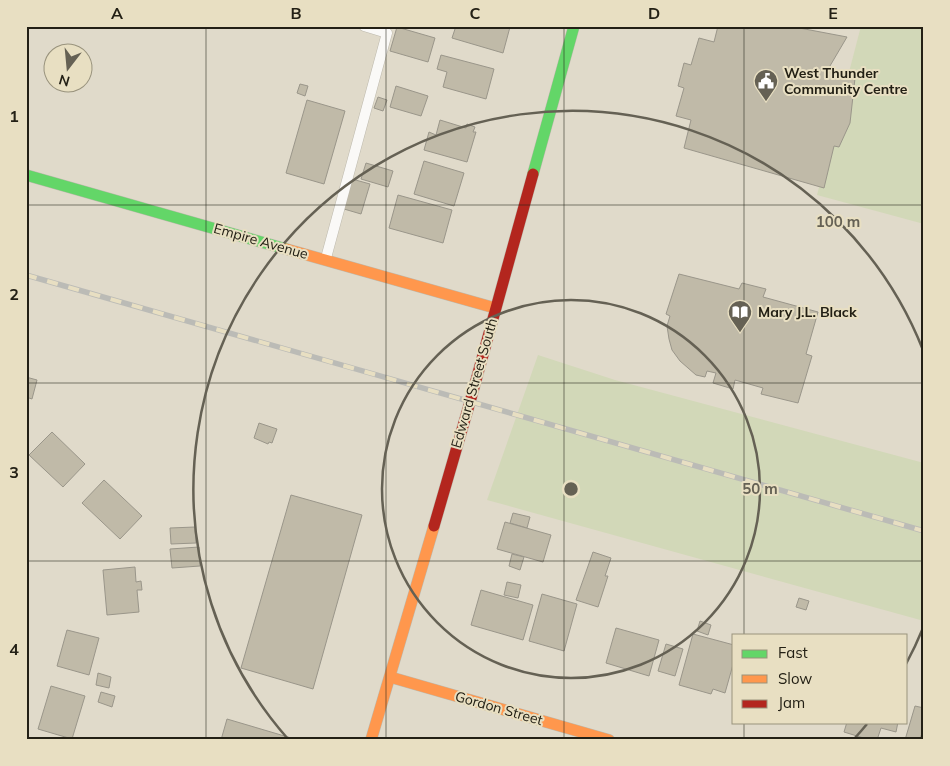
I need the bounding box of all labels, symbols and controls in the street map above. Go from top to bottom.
text: A [111,3,123,23]
text: B [290,3,302,23]
text: C [470,3,481,23]
text: D [648,3,660,23]
text: E [828,3,838,23]
north arrow [42,42,92,92]
place label: West Thunder Community Centre [784,64,908,98]
public building icon: West Thunder Community Centre [753,68,779,102]
text: N [57,70,72,91]
text: 1 [9,106,19,126]
text: 100 m [816,212,860,231]
street label: Empire Avenue [212,219,310,263]
text: 2 [9,284,19,304]
library icon: Mary J.L. Black [727,299,753,333]
place label: Mary J.L. Black [758,303,857,321]
street label: Edward Street South [447,316,501,450]
text: 3 [9,462,19,482]
text: 50 m [742,479,778,498]
centre of rings [562,480,580,498]
legend [732,634,908,724]
text: 4 [9,639,19,659]
text: Fast [778,643,808,662]
text: Slow [778,669,812,688]
street label: Gordon Street [453,687,545,729]
text: Jam [778,693,805,712]

